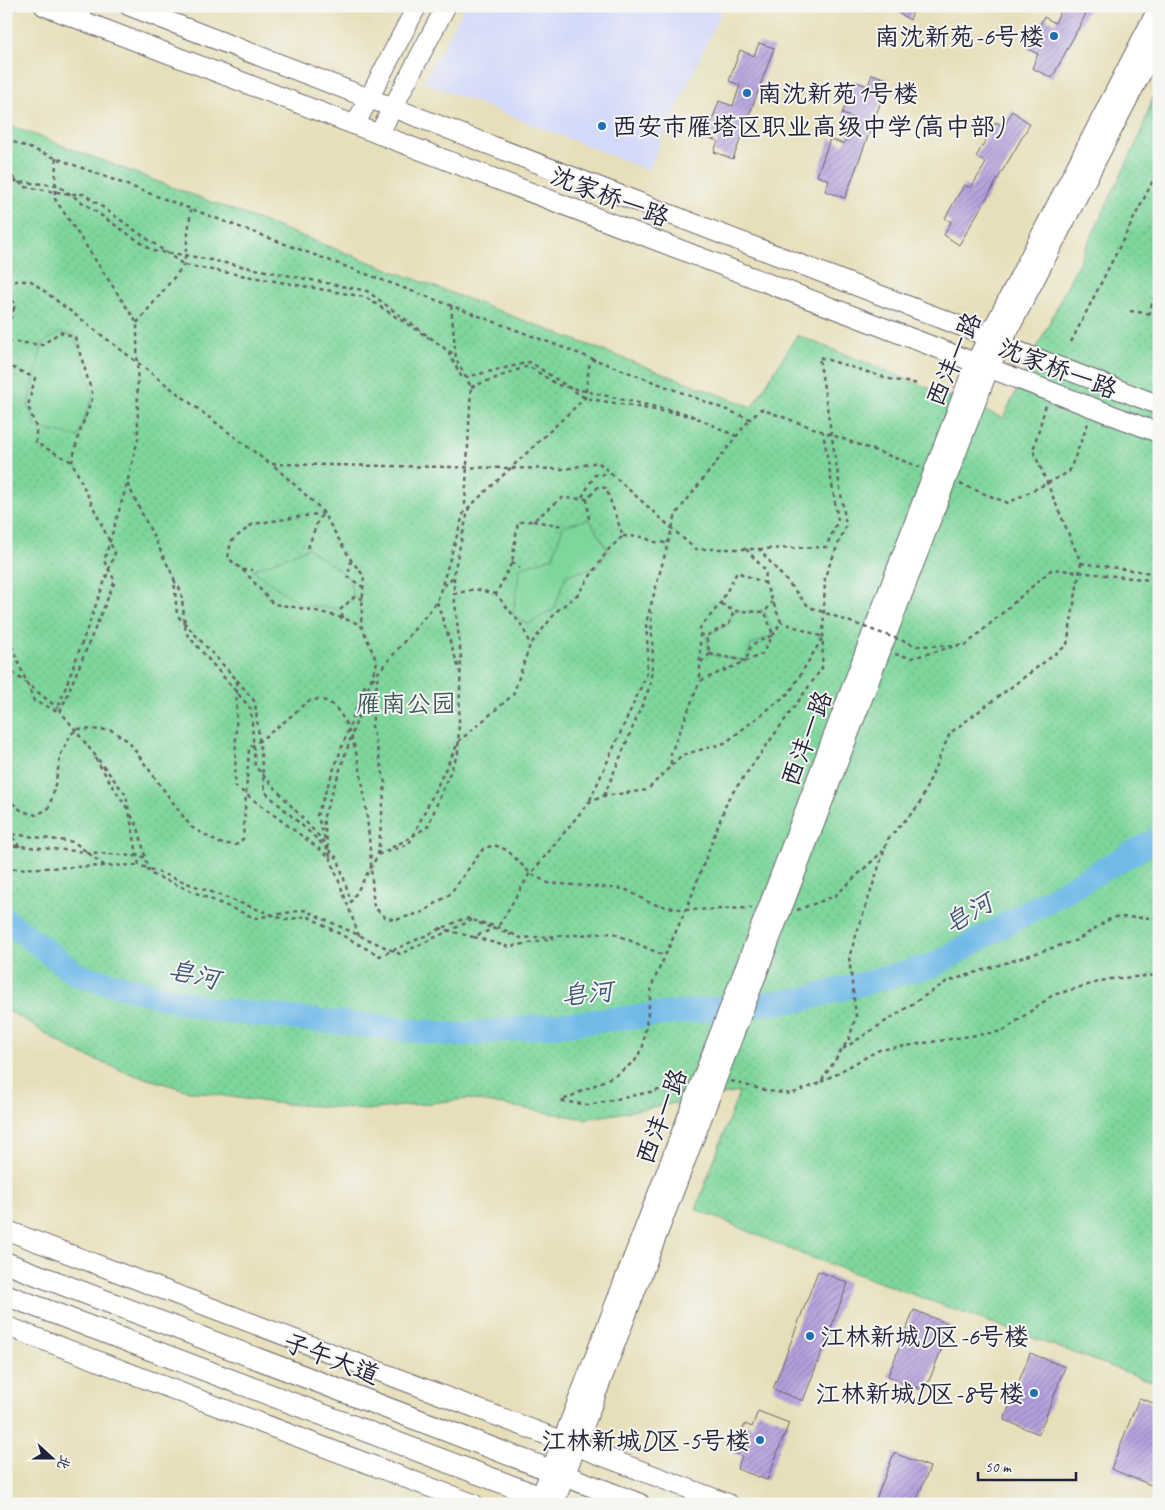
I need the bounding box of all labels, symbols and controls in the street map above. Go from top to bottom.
place label: 南沈新苑-6号楼 [875,21,1044,53]
marker: 南沈新苑-6号楼 [1048,30,1060,42]
place label: 南沈新苑1号楼 [757,78,918,110]
marker: 南沈新苑1号楼 [741,87,753,99]
place label: 西安市雁塔区职业高级中学(高中部) [612,111,1005,143]
marker: 西安市雁塔区职业高级中学(高中部) [596,120,608,132]
street label: 沈家桥一路 [546,160,674,234]
street label: 西沣一路 [919,307,989,412]
street label: 沈家桥一路 [994,332,1122,406]
street label: 西沣一路 [774,686,840,791]
park label: 雁南公园 [356,688,456,720]
water label: 皂河 [937,884,1002,941]
water label: 皂河 [165,953,227,997]
water label: 皂河 [559,974,619,1013]
street label: 西沣一路 [629,1064,695,1169]
place label: 江林新城D区-6号楼 [820,1321,1029,1353]
street label: 子午大道 [279,1326,384,1392]
marker: 江林新城D区-6号楼 [804,1330,816,1342]
place label: 江林新城D区-8号楼 [815,1378,1024,1410]
marker: 江林新城D区-8号楼 [1028,1387,1040,1399]
place label: 江林新城D区-5号楼 [541,1425,750,1457]
north arrow [28,1432,78,1482]
marker: 江林新城D区-5号楼 [754,1434,766,1446]
scale bar [978,1450,1075,1482]
text: 北 [53,1453,74,1472]
text: 50 m [985,1458,1012,1477]

